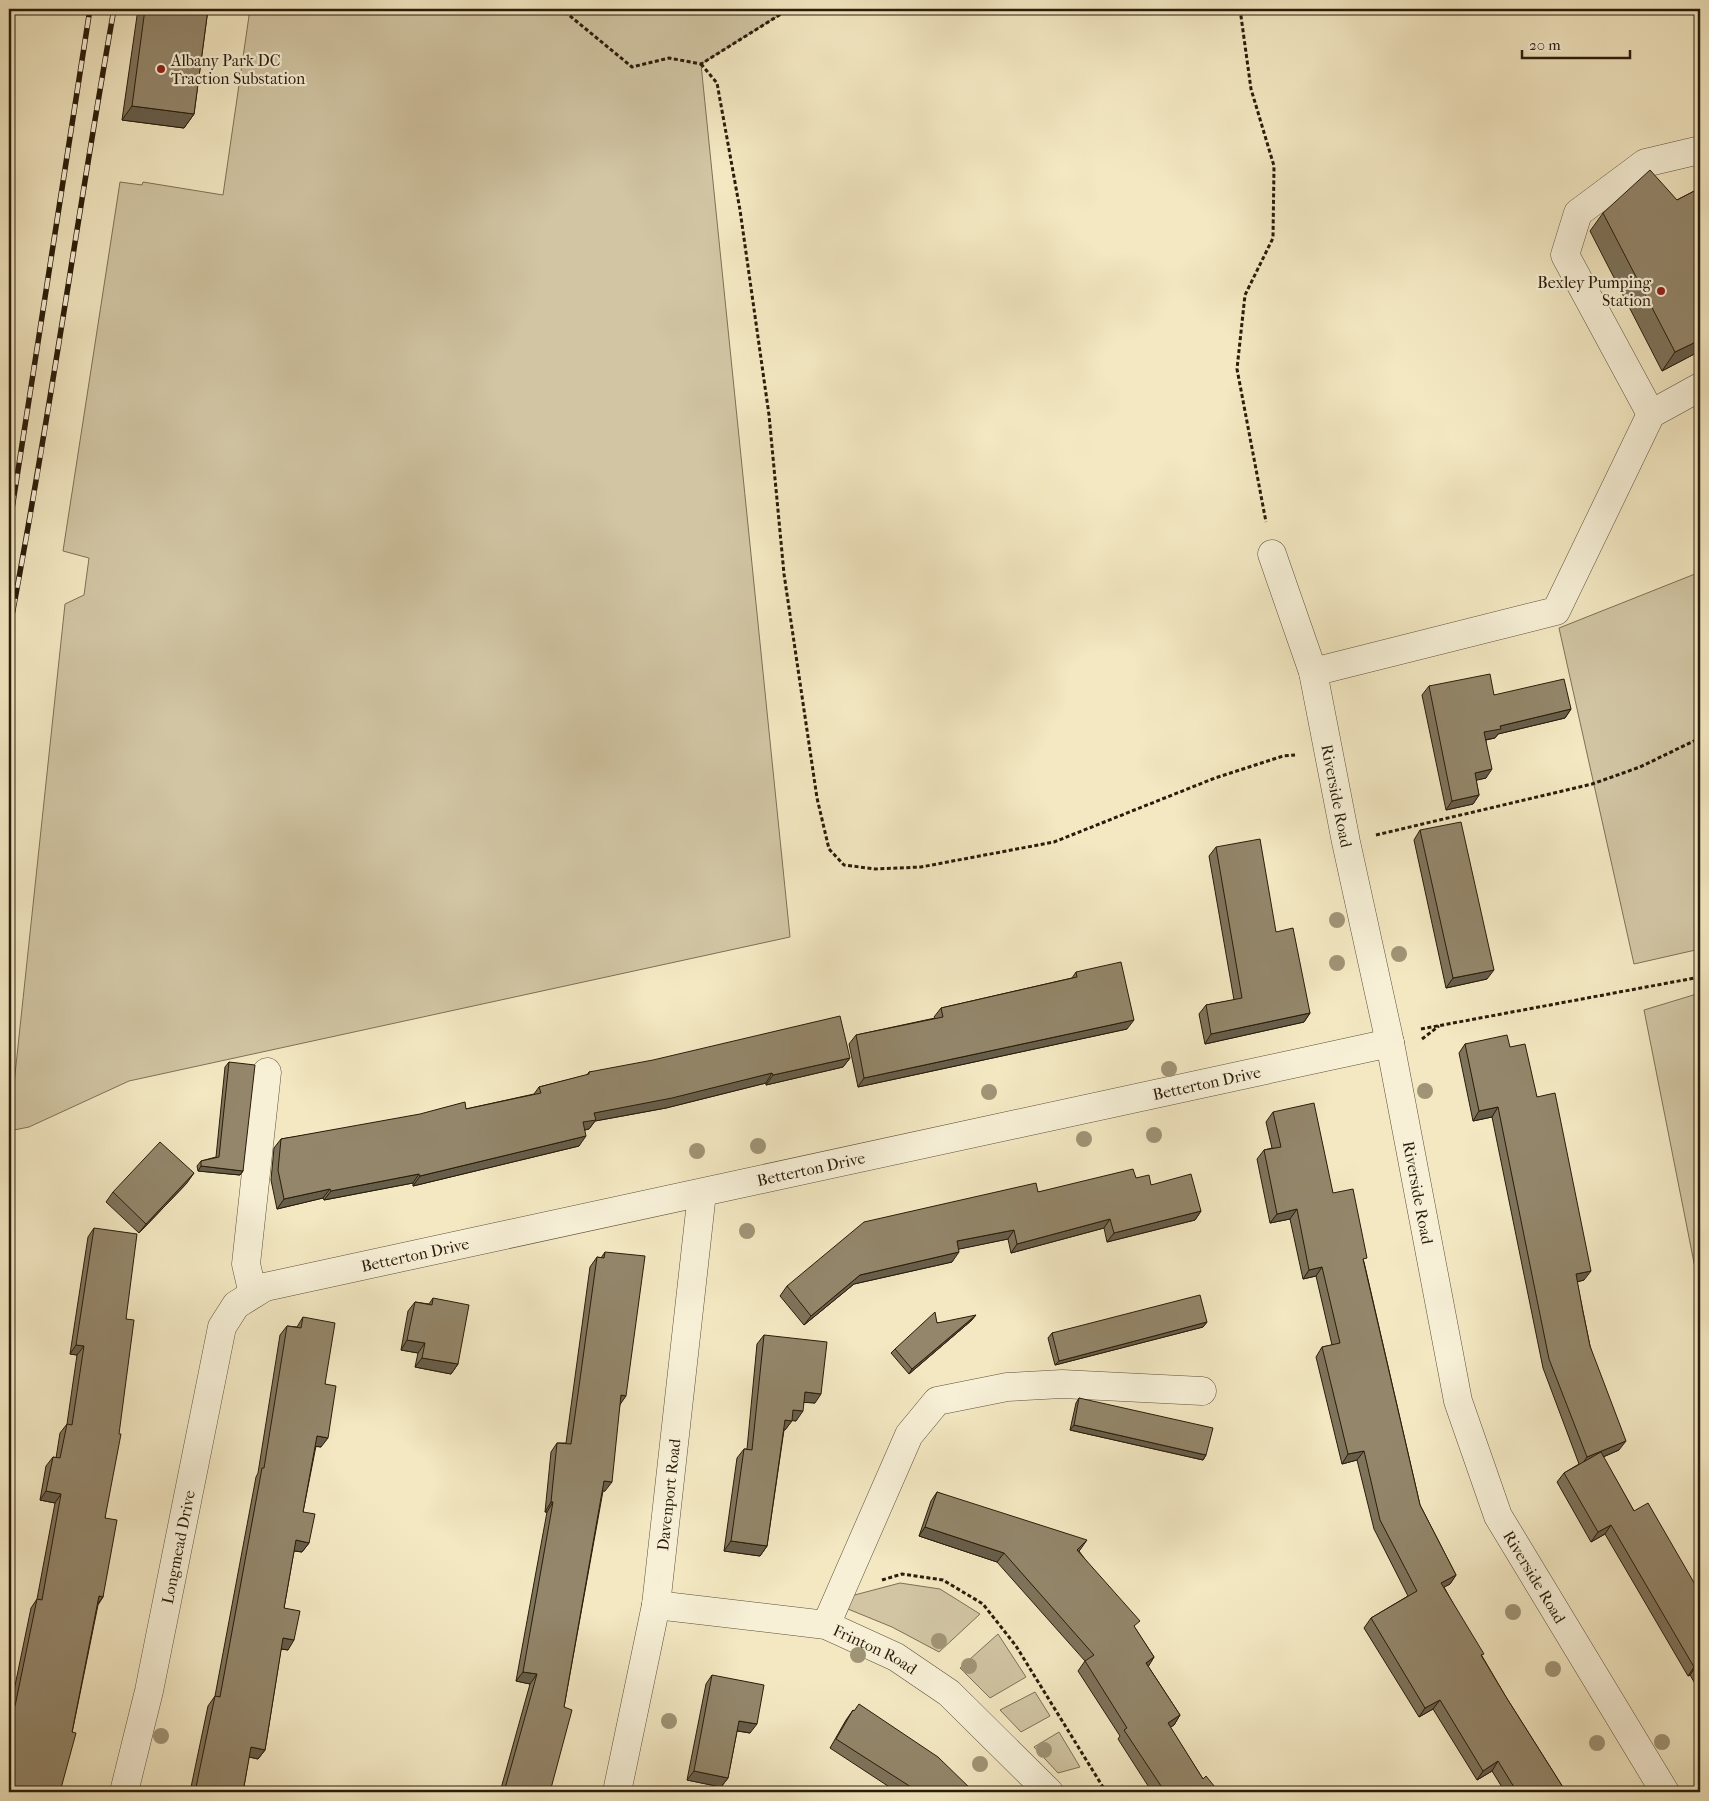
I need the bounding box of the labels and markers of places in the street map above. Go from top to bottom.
place label: Albany Park DC Traction Substation [170,51,306,88]
marker: Albany Park DC Traction Substation [155,63,167,75]
place label: Bexley Pumping Station [1537,273,1652,310]
marker: Bexley Pumping Station [1655,285,1667,297]

